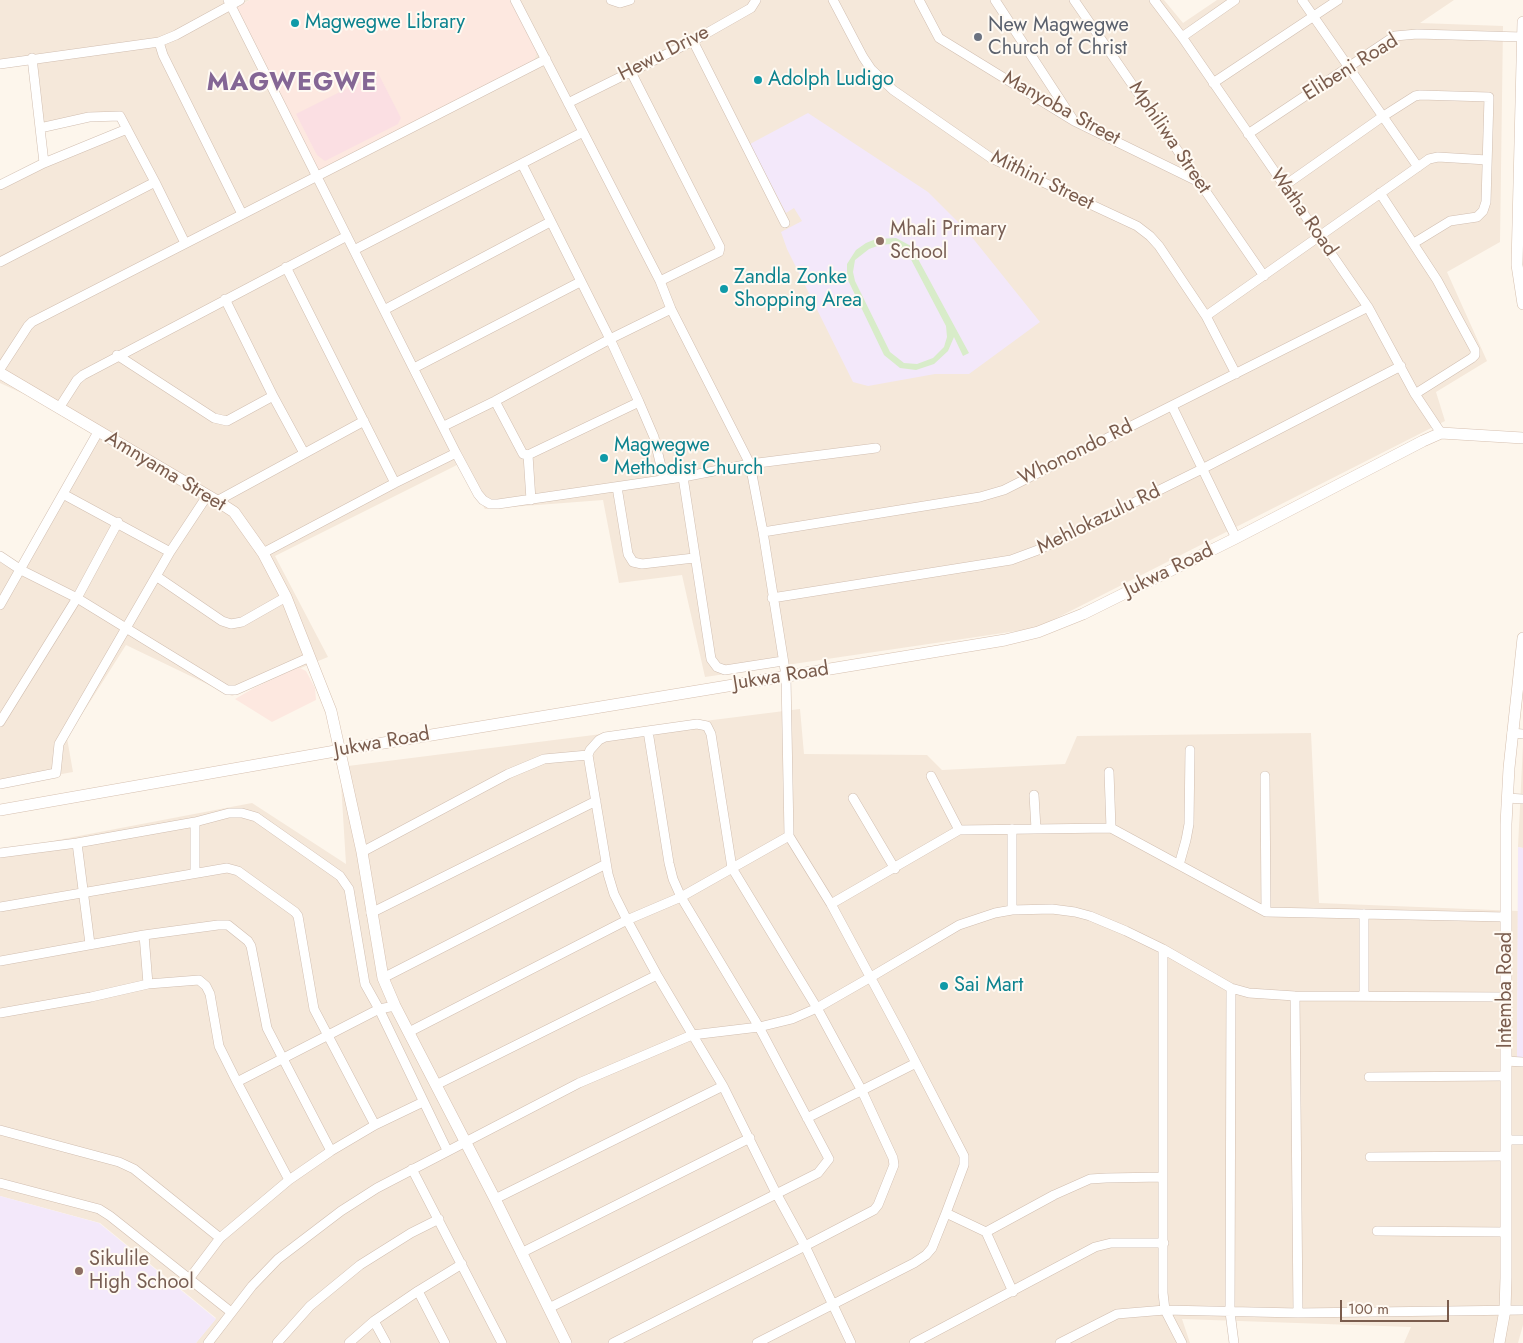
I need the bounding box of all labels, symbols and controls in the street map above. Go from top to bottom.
place label: Magwegwe Library [305,11,465,35]
place label: New Magwegwe Church of Christ [988,14,1129,61]
marker: Magwegwe Library [289,17,301,29]
street label: Hewu Drive [615,21,713,87]
street label: Elibeni Road [1299,29,1403,107]
marker: New Magwegwe Church of Christ [972,31,984,43]
street label: Manyoba Street [998,67,1124,151]
place label: Adolph Ludigo [768,68,894,92]
district label: MAGWEGWE [206,69,378,99]
marker: Adolph Ludigo [752,74,764,86]
street label: Mphiliwa Street [1123,77,1215,199]
street label: Mithini Street [987,146,1097,216]
street label: Watha Road [1264,165,1342,261]
place label: Mhali Primary School [890,218,1006,265]
marker: Mhali Primary School [874,235,886,247]
place label: Zandla Zonke Shopping Area [734,266,862,313]
marker: Zandla Zonke Shopping Area [718,283,730,295]
street label: Whonondo Rd [1015,415,1137,491]
street label: Amnyama Street [100,427,230,517]
place label: Magwegwe Methodist Church [614,434,763,481]
marker: Magwegwe Methodist Church [598,452,610,464]
street label: Mehlokazulu Rd [1033,480,1165,560]
street label: Jukwa Road [1120,539,1218,603]
street label: Jukwa Road [731,658,831,696]
street label: Jukwa Road [332,723,432,763]
street label: Intemba Road [1494,932,1518,1048]
place label: Sai Mart [954,974,1023,998]
marker: Sai Mart [938,980,950,992]
place label: Sikulile High School [89,1248,194,1295]
marker: Sikulile High School [73,1265,85,1277]
scale bar [1343,1290,1452,1322]
text: 100 m [1348,1298,1389,1320]

